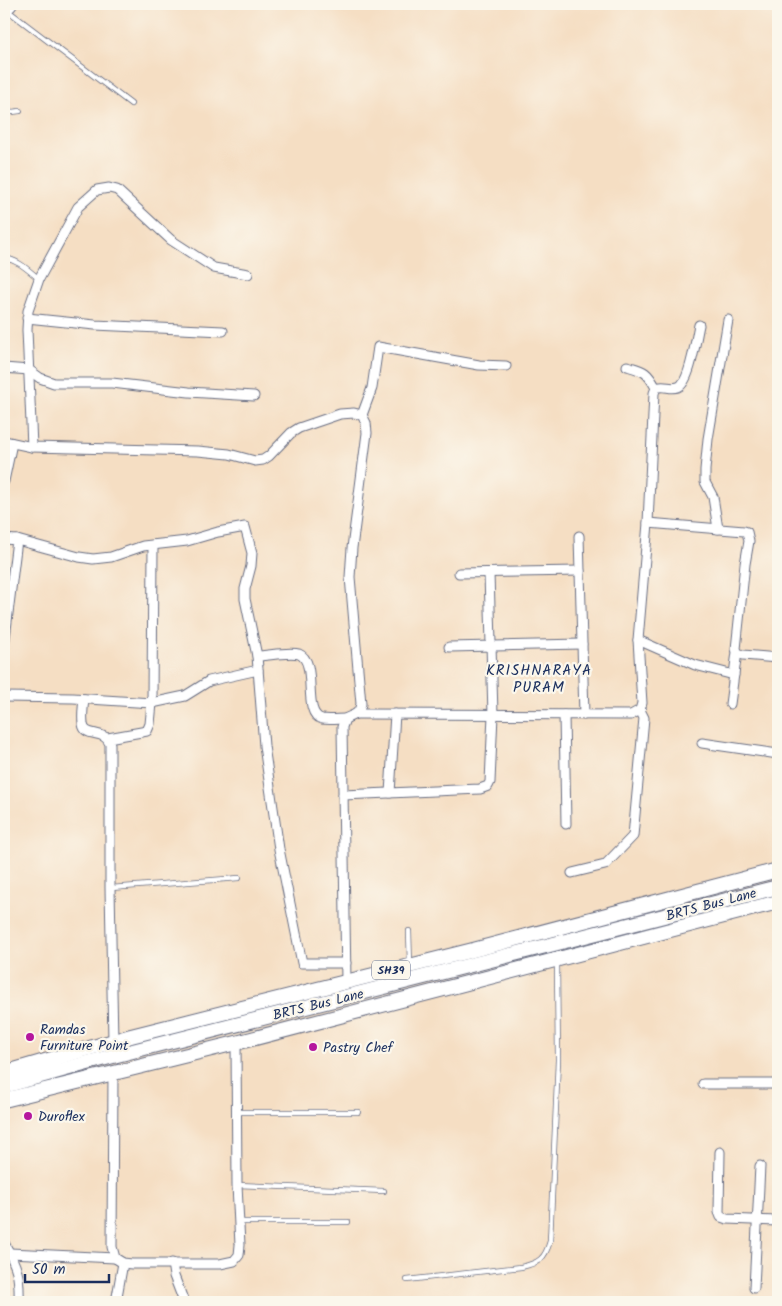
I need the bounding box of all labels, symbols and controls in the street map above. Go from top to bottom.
district label: KRISHNARAYA PURAM [486,659,592,700]
street label: BRTS Bus Lane [664,882,760,928]
road number: SH39 [372,960,410,980]
street label: BRTS Bus Lane [271,983,367,1027]
place label: Ramdas Furniture Point [40,1019,129,1057]
marker: Ramdas Furniture Point [24,1031,36,1043]
place label: Pastry Chef [323,1037,395,1059]
marker: Pastry Chef [307,1041,319,1053]
place label: Duroflex [38,1106,86,1128]
marker: Duroflex [22,1110,34,1122]
scale bar [25,1251,109,1283]
text: 50 m [32,1258,66,1282]

